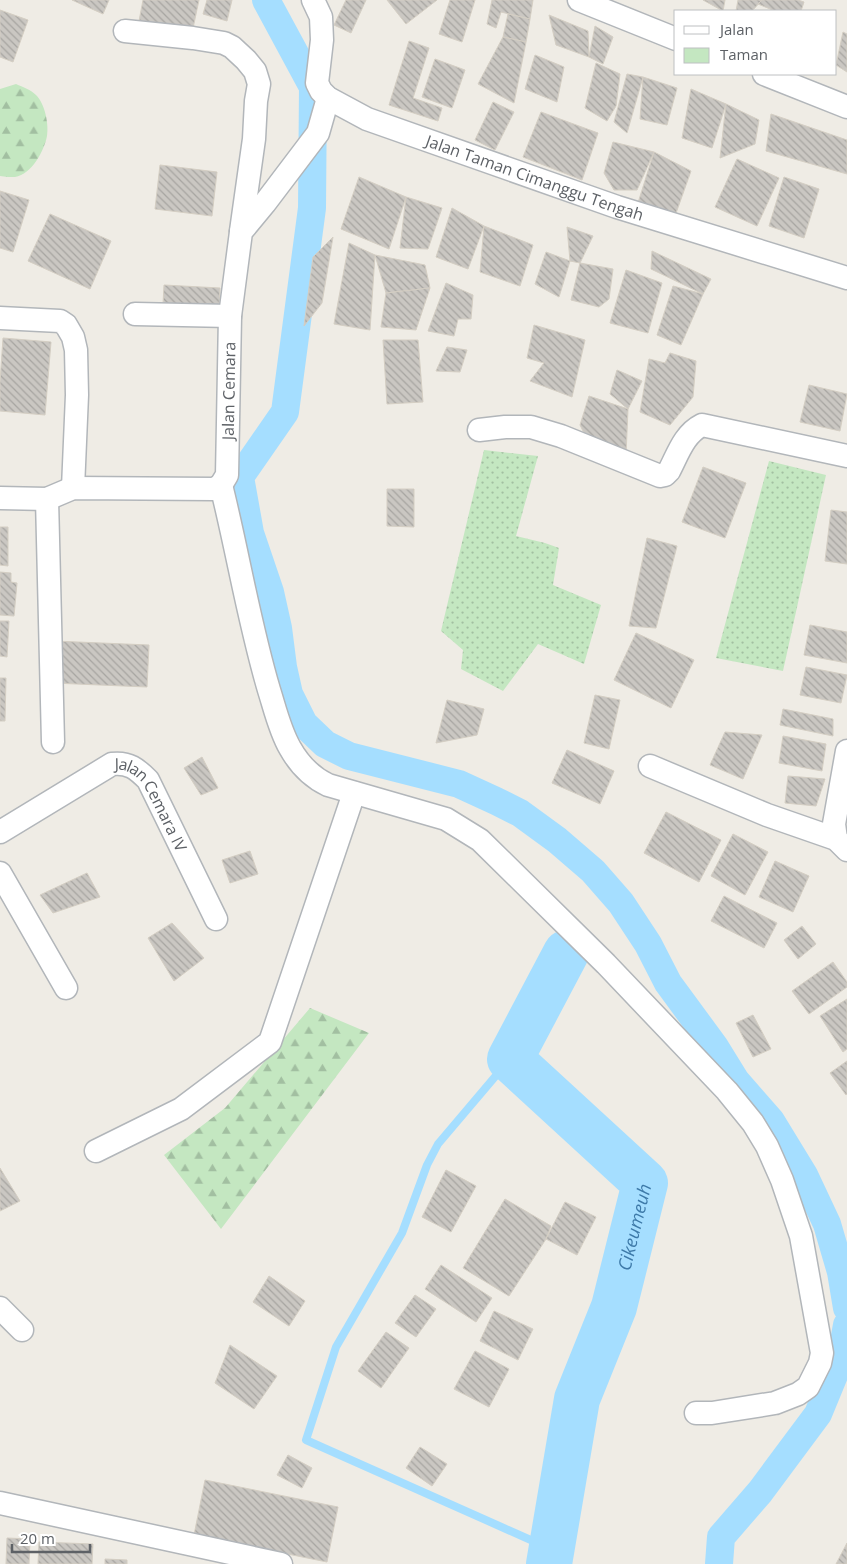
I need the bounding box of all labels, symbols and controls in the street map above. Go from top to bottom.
legend [674,10,837,75]
text: Jalan [718,19,754,39]
text: Taman [720,44,768,64]
street label: Jalan Taman Cimanggu Tengah [421,129,646,226]
street label: Jalan Cemara [217,342,241,442]
street label: Jalan Cemara IV [113,753,192,855]
water label: Cikeumeuh [612,1181,656,1273]
scale bar [12,1522,90,1554]
text: 20 m [20,1528,55,1548]

